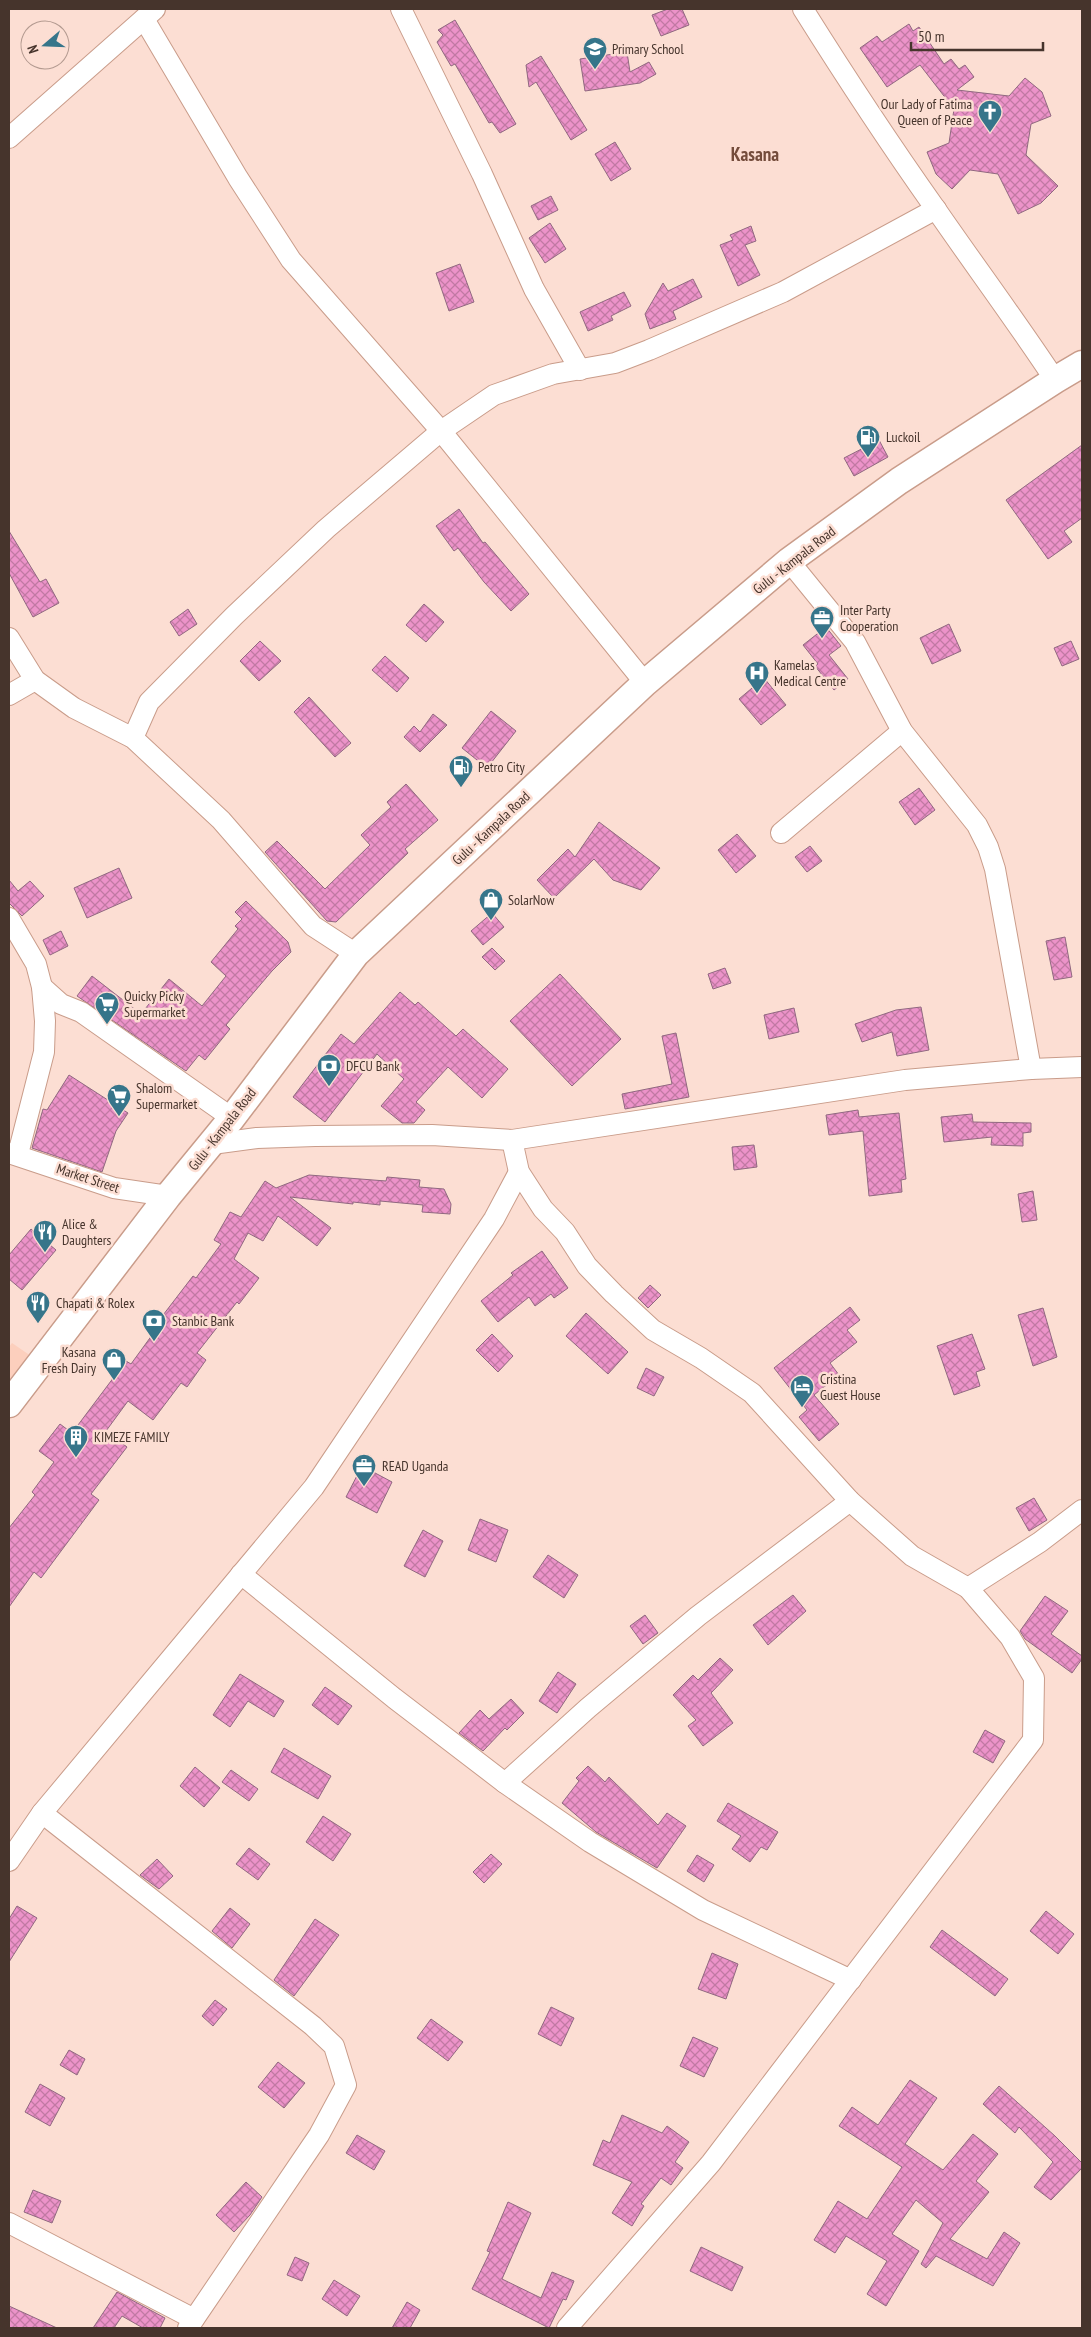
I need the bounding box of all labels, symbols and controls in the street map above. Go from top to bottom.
north arrow [20,20,70,70]
scale bar [911,20,1044,52]
text: 50 m [918,27,944,46]
school or university icon: Primary School [582,36,608,70]
place label: Primary School [612,40,684,58]
text: N [23,43,42,56]
place label: Our Lady of Fatima Queen of Peace [881,95,972,129]
church icon: Our Lady of Fatima Queen of Peace [977,99,1003,133]
district label: Kasana [731,142,779,166]
fuel station icon: Luckoil [855,424,881,458]
place label: Luckoil [886,428,921,446]
street label: Gulu - Kampala Road [749,522,839,598]
place label: Inter Party Cooperation [840,601,899,635]
office icon: Inter Party Cooperation [809,605,835,639]
place label: Kamelas Medical Centre [774,656,846,690]
hospital icon: Kamelas Medical Centre [744,660,770,694]
fuel station icon: Petro City [448,754,474,788]
place label: Petro City [478,758,526,776]
street label: Gulu - Kampala Road [448,787,534,869]
shop icon: SolarNow [478,887,504,921]
place label: SolarNow [508,891,555,909]
place label: Quicky Picky Supermarket [124,987,185,1021]
supermarket icon: Quicky Picky Supermarket [94,991,120,1025]
bank icon: DFCU Bank [316,1053,342,1087]
place label: DFCU Bank [346,1057,400,1075]
place label: Shalom Supermarket [136,1079,197,1113]
supermarket icon: Shalom Supermarket [106,1083,132,1117]
street label: Gulu - Kampala Road [184,1084,260,1174]
street label: Market Street [54,1159,122,1197]
place label: Alice & Daughters [62,1215,112,1249]
restaurant icon: Alice & Daughters [32,1219,58,1253]
restaurant icon: Chapati & Rolex [25,1290,51,1324]
place label: Chapati & Rolex [56,1294,135,1312]
bank icon: Stanbic Bank [141,1308,167,1342]
place label: Stanbic Bank [172,1312,235,1330]
place label: Kasana Fresh Dairy [42,1343,97,1377]
shop icon: Kasana Fresh Dairy [101,1347,127,1381]
place label: Cristina Guest House [820,1370,881,1404]
hotel icon: Cristina Guest House [789,1374,815,1408]
building icon: KIMEZE FAMILY [63,1424,89,1458]
place label: KIMEZE FAMILY [94,1428,170,1446]
office icon: READ Uganda [351,1453,377,1487]
place label: READ Uganda [382,1457,448,1475]

